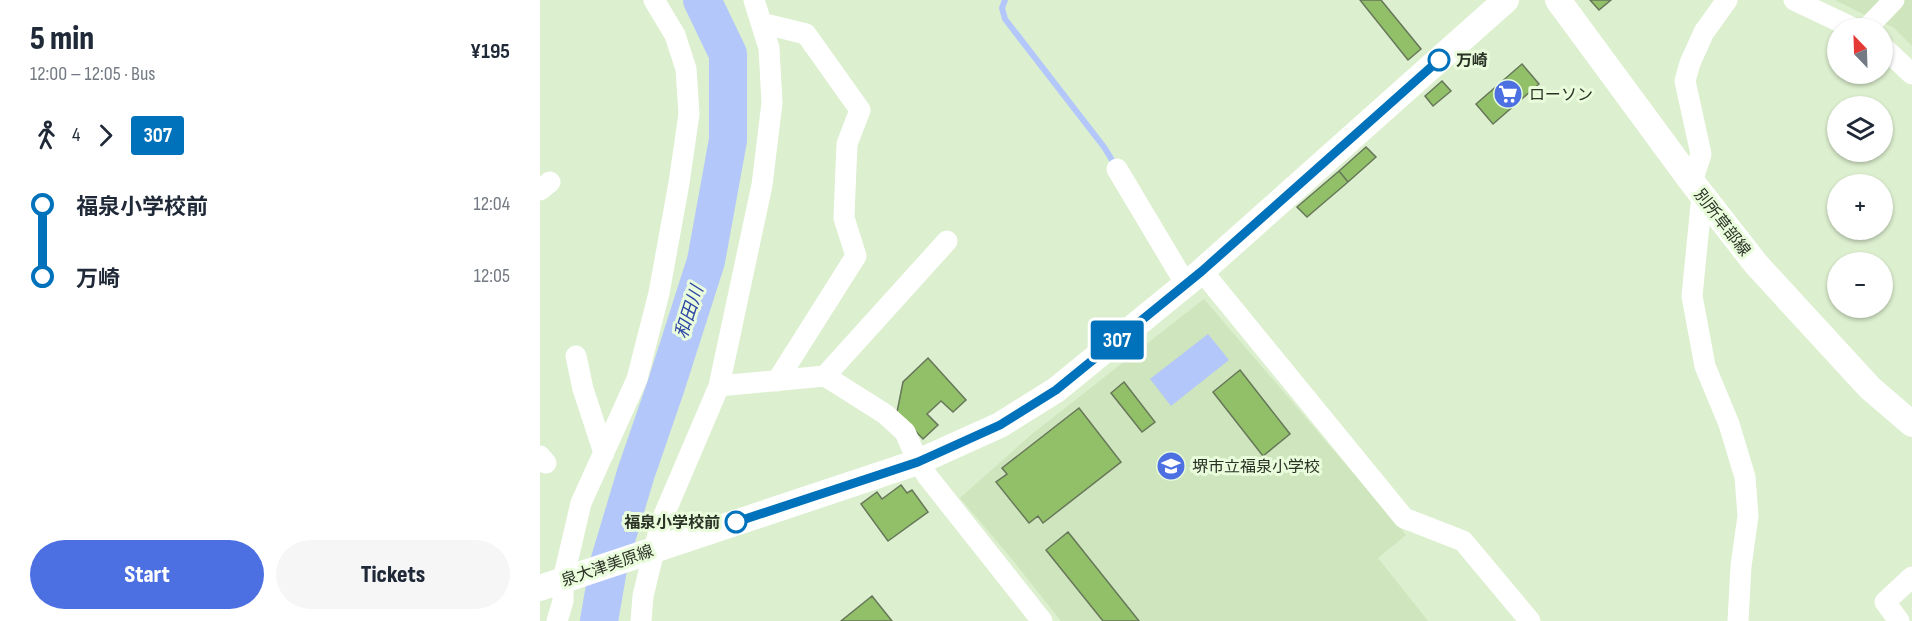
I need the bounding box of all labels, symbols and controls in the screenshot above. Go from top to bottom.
north arrow [1827,18,1893,84]
map controls [1827,18,1893,318]
text: 5 min [30,19,94,59]
text: ¥195 [470,38,510,65]
marker: 万崎 [1428,49,1450,71]
place label: 万崎 [1456,52,1488,71]
text: 12:00 – 12:05 · Bus [30,62,156,86]
supermarket icon: ローソン [1492,78,1524,110]
place label: ローソン [1529,86,1593,105]
button: layers [1827,96,1893,162]
icon: walk [30,119,63,152]
icon: forward [89,119,122,152]
text: 4 [72,123,80,147]
text: 307 [143,123,172,148]
button: + [1827,174,1893,240]
street label: 別所草部線 [1690,186,1754,260]
text: 12:04 [474,192,510,216]
text: 福泉小学校前 [76,194,208,221]
button: − [1827,252,1893,318]
text: 12:05 [474,264,510,288]
text: 万崎 [76,266,120,293]
water label: 和田川 [671,281,708,341]
line badge: 307 [1082,320,1152,360]
text: 307 [1103,328,1131,353]
school or university icon: 堺市立福泉小学校 [1155,450,1187,482]
place label: 堺市立福泉小学校 [1192,458,1320,477]
marker: 福泉小学校前 [725,511,747,533]
place label: 福泉小学校前 [624,514,720,533]
button: Start [30,540,264,609]
button: Tickets [276,540,510,609]
street label: 泉大津美原線 [559,542,656,591]

